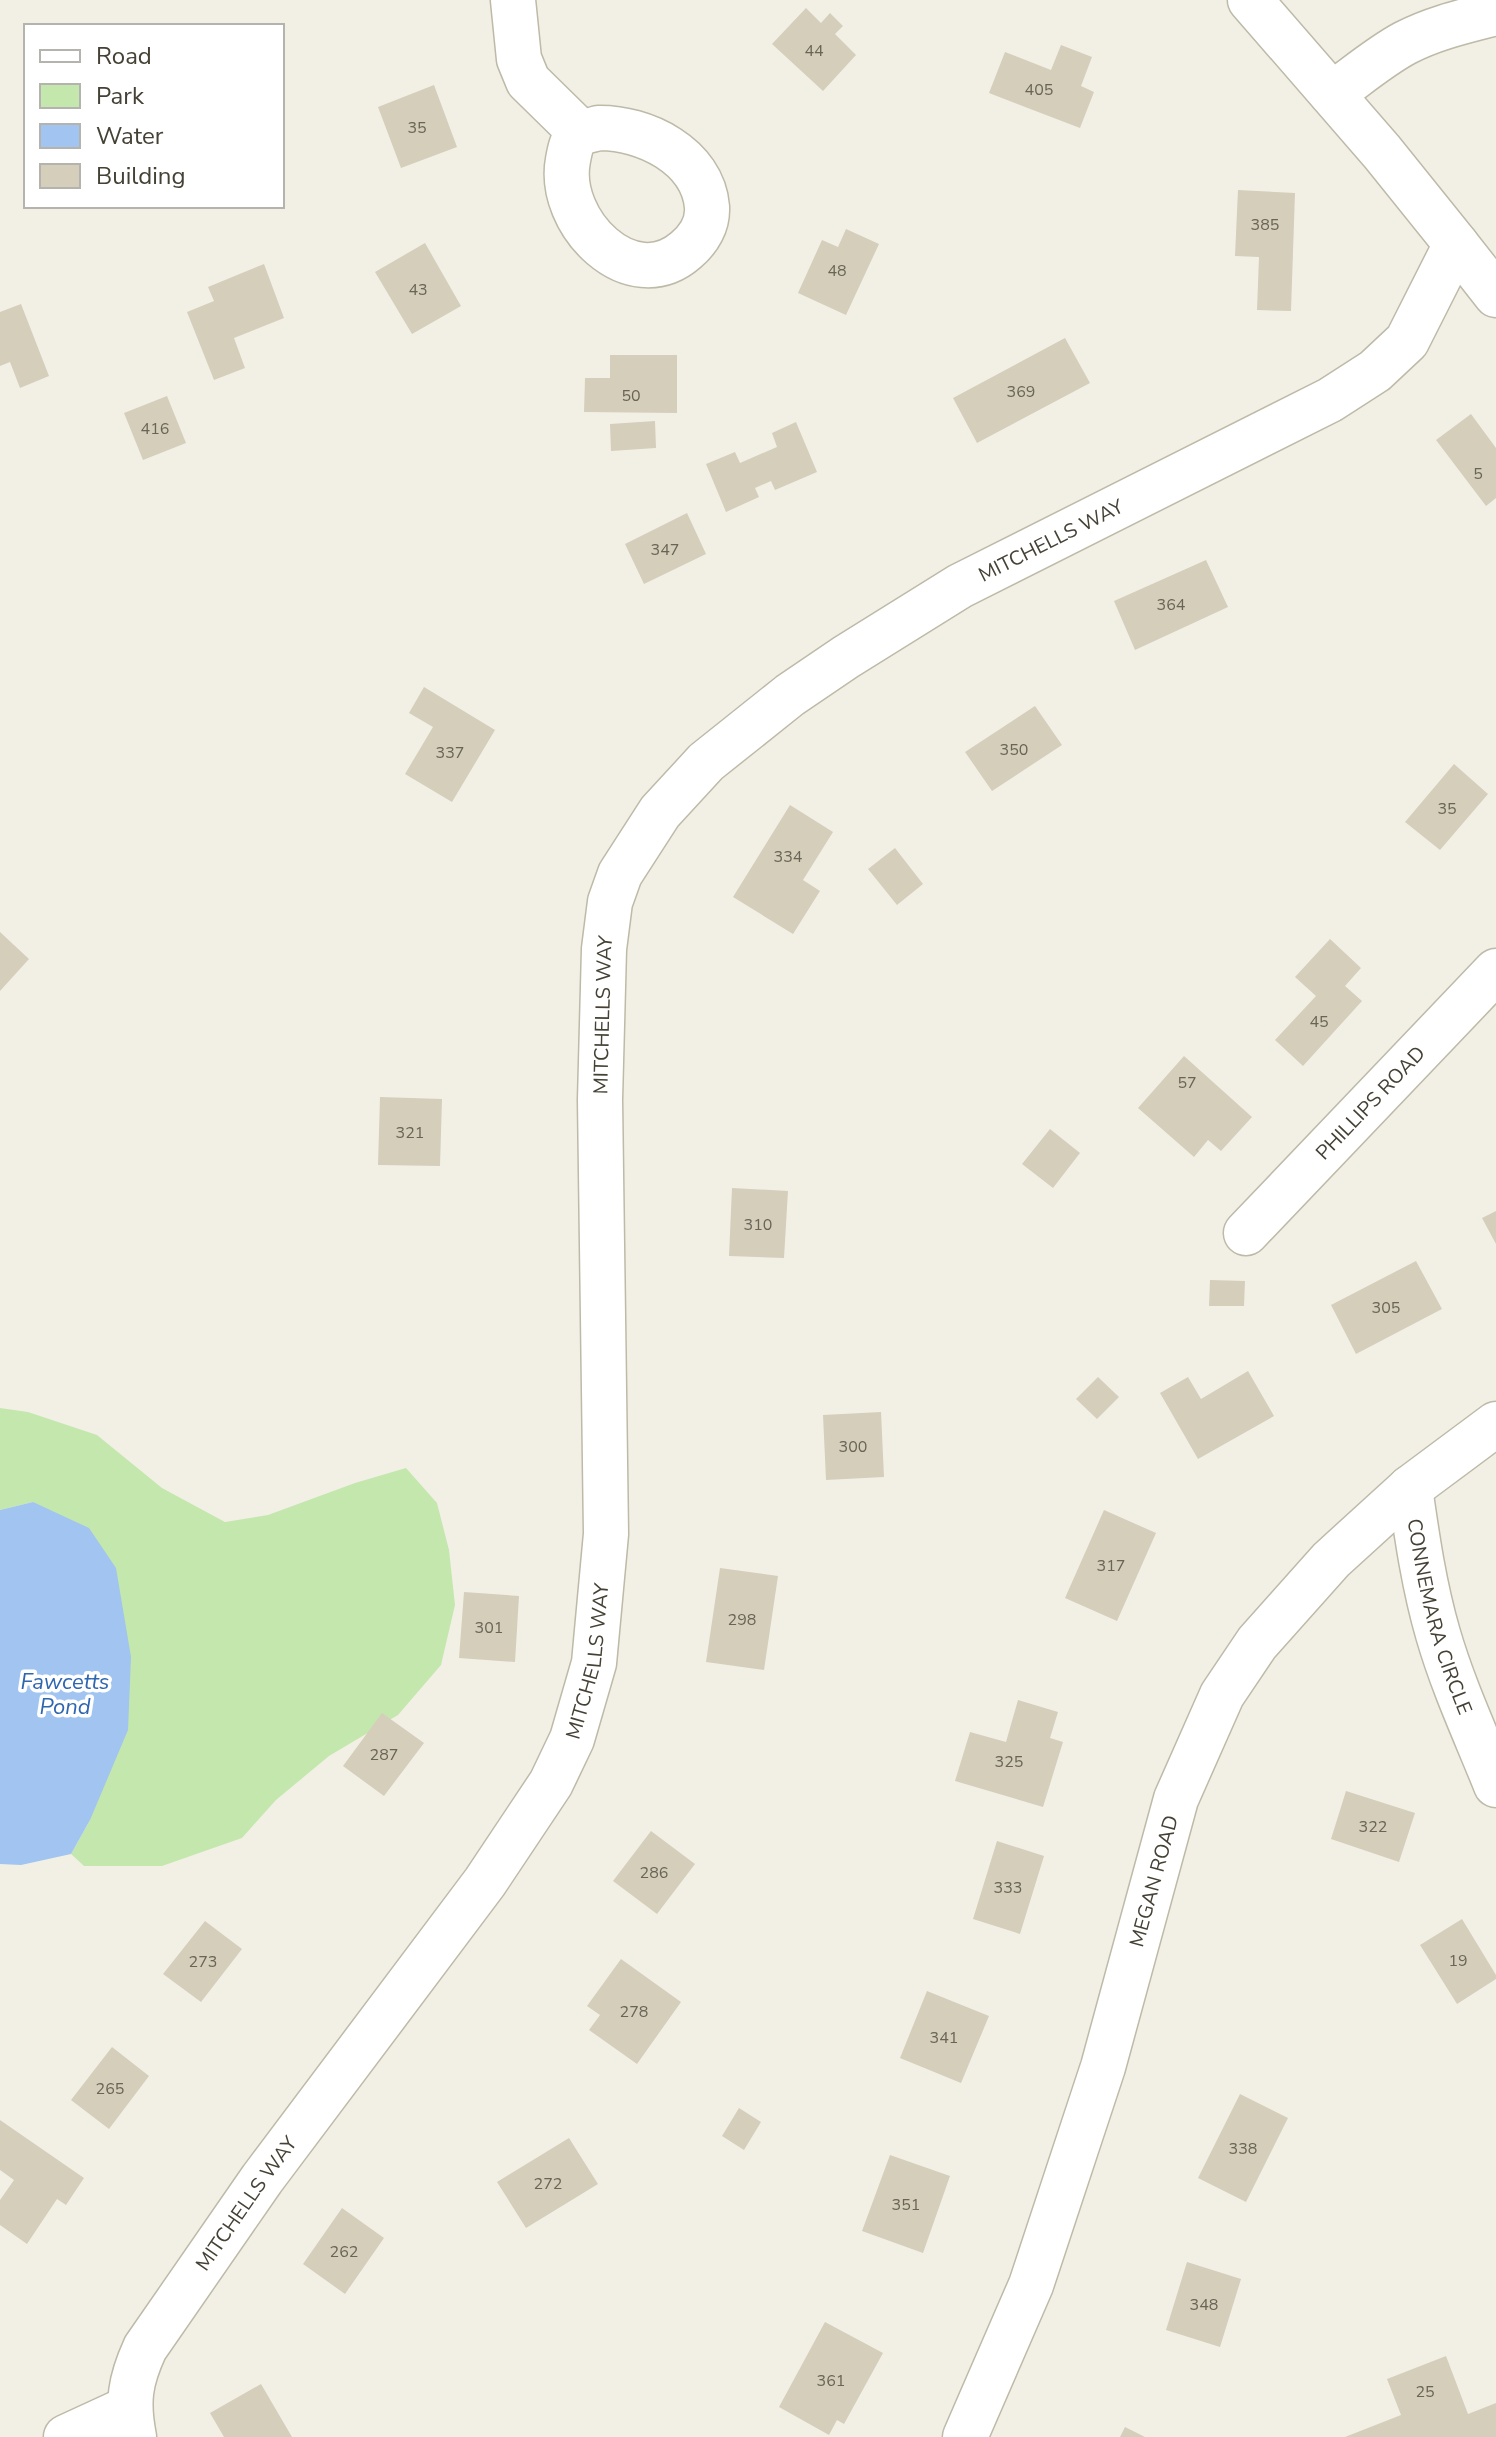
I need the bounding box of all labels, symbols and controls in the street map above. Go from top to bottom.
legend [24,24,284,208]
text: Road [96,40,152,72]
house number: 44 [804,40,824,62]
house number: 405 [1025,79,1053,101]
text: Park [96,80,145,112]
house number: 35 [407,117,427,139]
text: Water [96,120,164,152]
text: Building [96,160,186,192]
house number: 385 [1251,214,1279,236]
house number: 48 [827,260,847,282]
house number: 43 [408,279,428,301]
house number: 369 [1007,381,1035,403]
house number: 50 [621,385,641,407]
house number: 416 [141,418,169,440]
house number: 5 [1473,463,1483,485]
street label: MITCHELLS WAY [974,493,1129,588]
house number: 347 [651,539,679,561]
house number: 364 [1157,594,1186,616]
house number: 350 [1000,739,1028,761]
house number: 337 [436,742,464,764]
house number: 35 [1437,798,1457,820]
house number: 334 [774,846,803,868]
street label: MITCHELLS WAY [587,933,620,1095]
house number: 45 [1309,1011,1329,1033]
street label: PHILLIPS ROAD [1310,1040,1431,1166]
house number: 57 [1177,1072,1197,1094]
house number: 321 [396,1122,424,1144]
house number: 310 [744,1214,772,1236]
house number: 305 [1372,1297,1400,1319]
house number: 300 [839,1436,867,1458]
street label: CONNEMARA CIRCLE [1401,1517,1478,1719]
house number: 317 [1097,1555,1125,1577]
street label: MITCHELLS WAY [560,1581,615,1743]
house number: 298 [728,1609,756,1631]
house number: 301 [475,1617,503,1639]
water label: Fawcetts Pond [21,1667,109,1722]
house number: 287 [370,1744,398,1766]
house number: 325 [995,1751,1023,1773]
street label: MEGAN ROAD [1123,1812,1185,1950]
house number: 322 [1359,1816,1387,1838]
house number: 286 [640,1862,668,1884]
house number: 333 [994,1877,1022,1899]
house number: 19 [1448,1950,1468,1972]
house number: 273 [189,1951,217,1973]
house number: 278 [620,2001,648,2023]
house number: 341 [930,2027,958,2049]
house number: 265 [96,2078,124,2100]
street label: MITCHELLS WAY [190,2130,304,2276]
house number: 338 [1229,2138,1257,2160]
house number: 272 [534,2173,562,2195]
house number: 351 [892,2194,920,2216]
house number: 262 [330,2241,358,2263]
house number: 348 [1190,2294,1218,2316]
house number: 361 [817,2370,845,2392]
house number: 25 [1415,2381,1435,2403]

